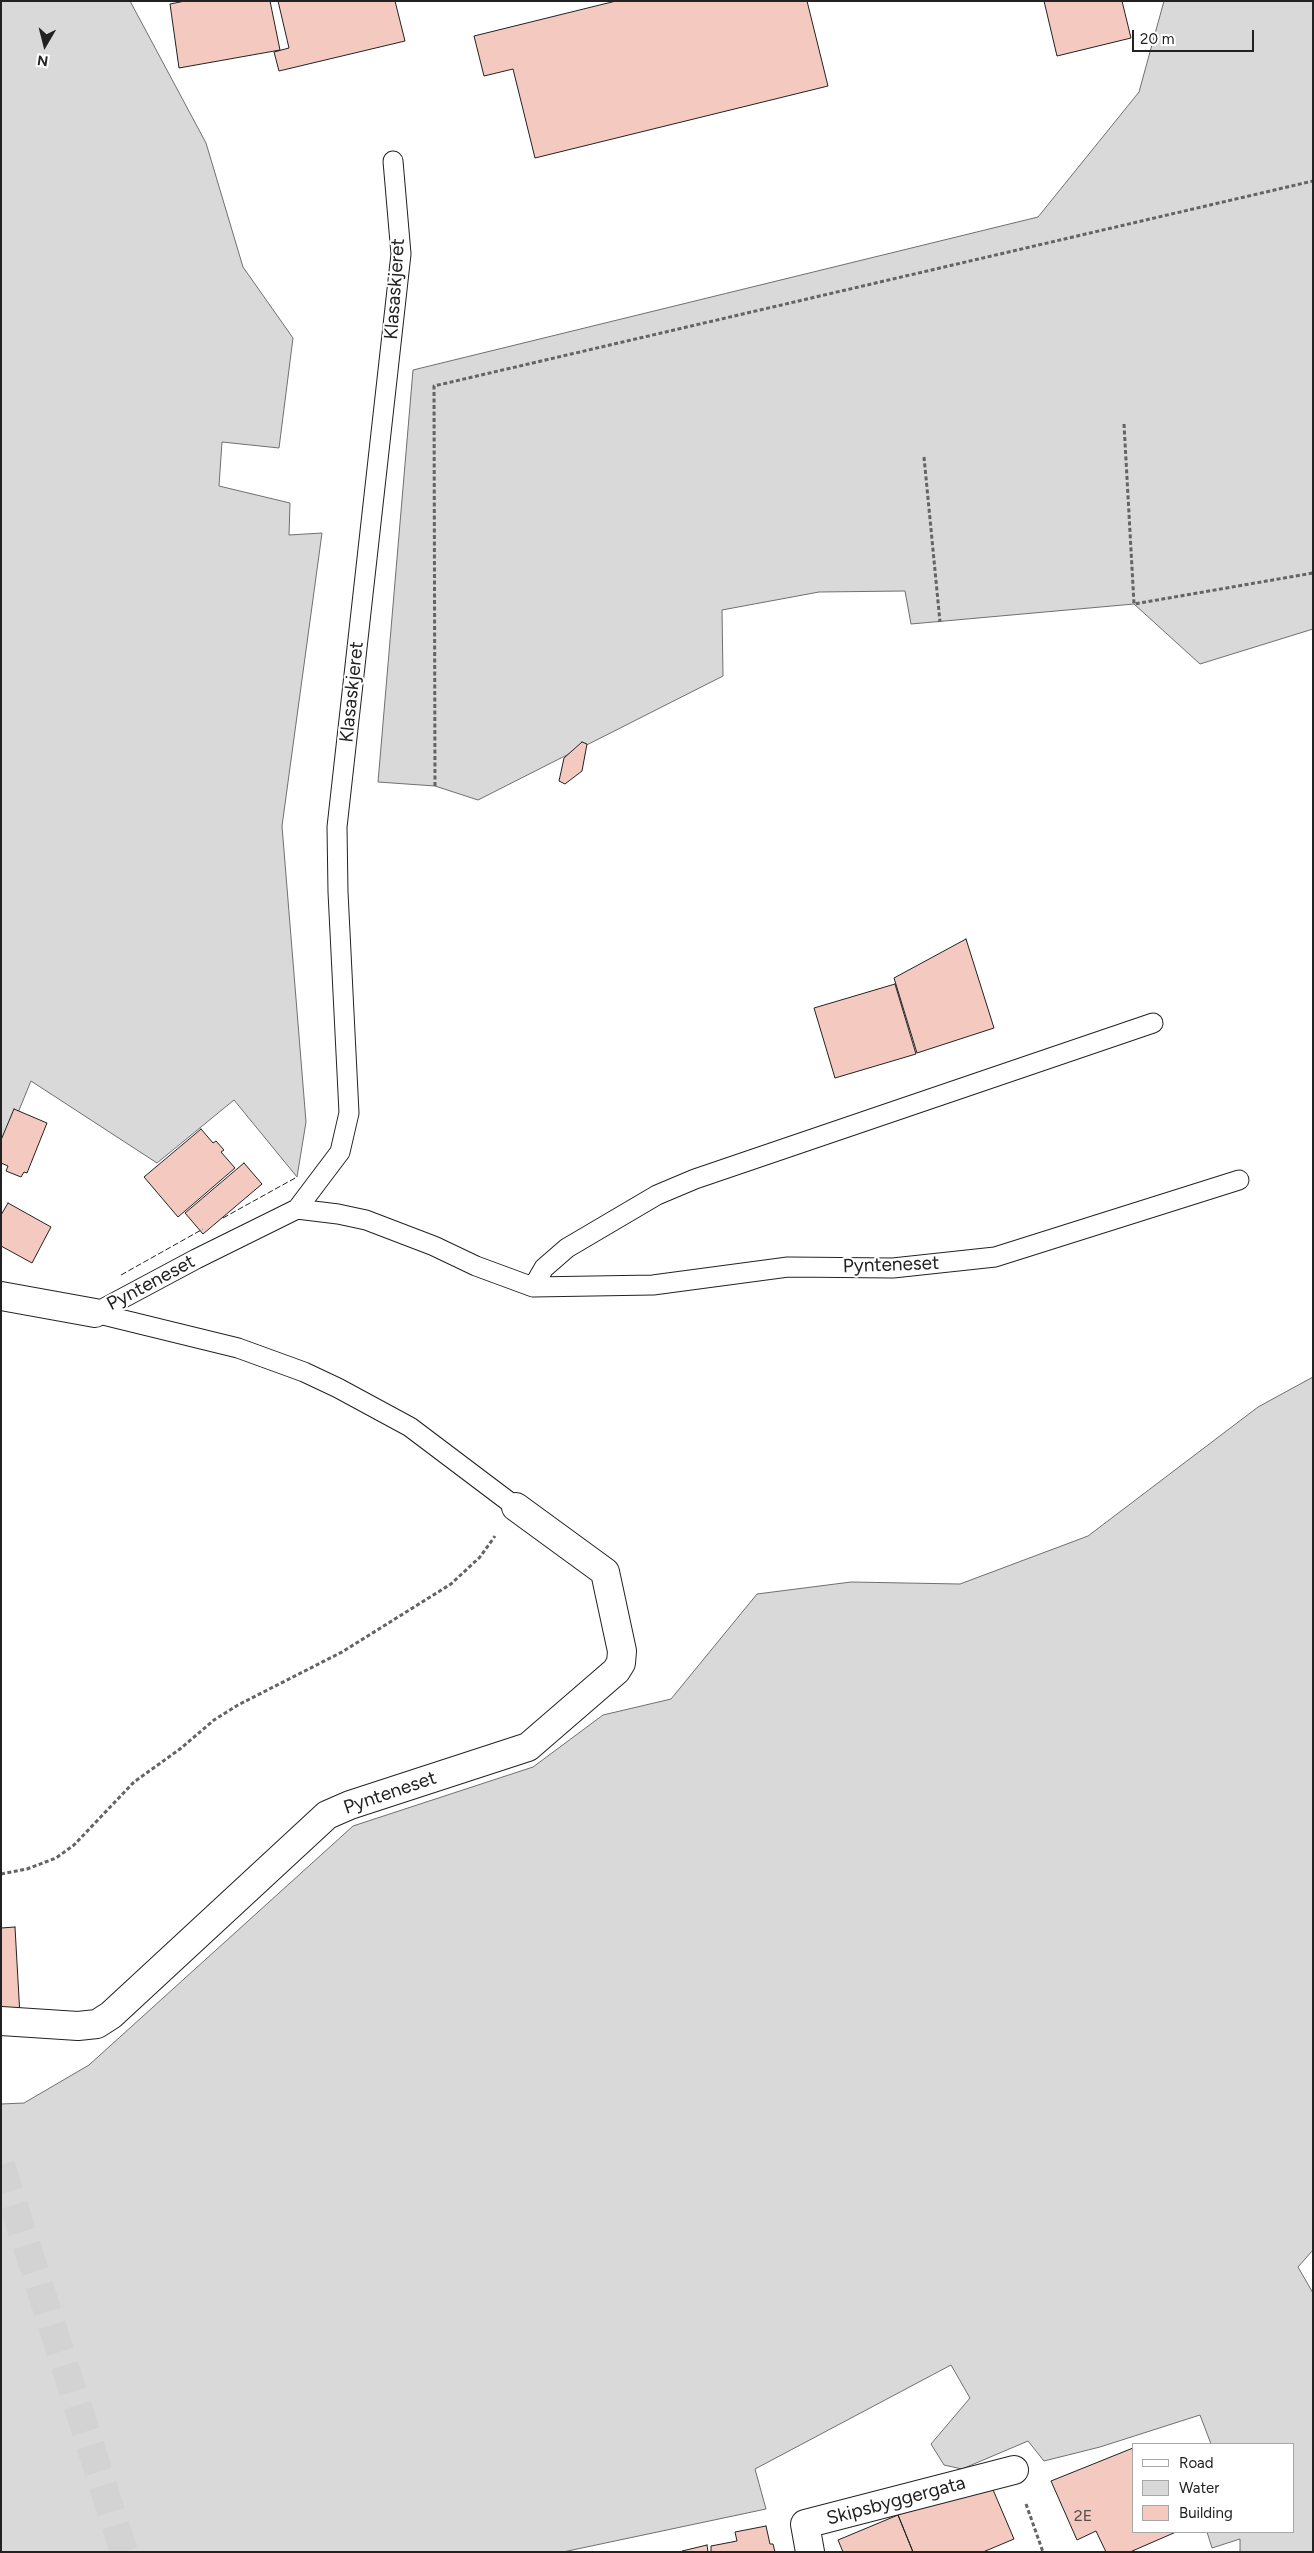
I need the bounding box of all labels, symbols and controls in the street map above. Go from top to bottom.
north arrow [20,20,70,70]
scale bar [1134,20,1256,52]
text: 20 m [1140,30,1174,48]
text: N [36,51,49,70]
street label: Klasaskjeret [380,238,410,340]
street label: Klasaskjeret [335,640,369,744]
street label: Pynteneset [103,1250,199,1316]
street label: Pynteneset [842,1252,940,1278]
street label: Pynteneset [341,1767,439,1819]
legend [1132,2443,1294,2533]
text: Road [1179,2454,1214,2472]
street label: Skipsbyggergata [824,2472,968,2530]
text: Water [1179,2479,1219,2497]
text: Building [1179,2504,1233,2522]
house number: 2E [1074,2506,1092,2526]

